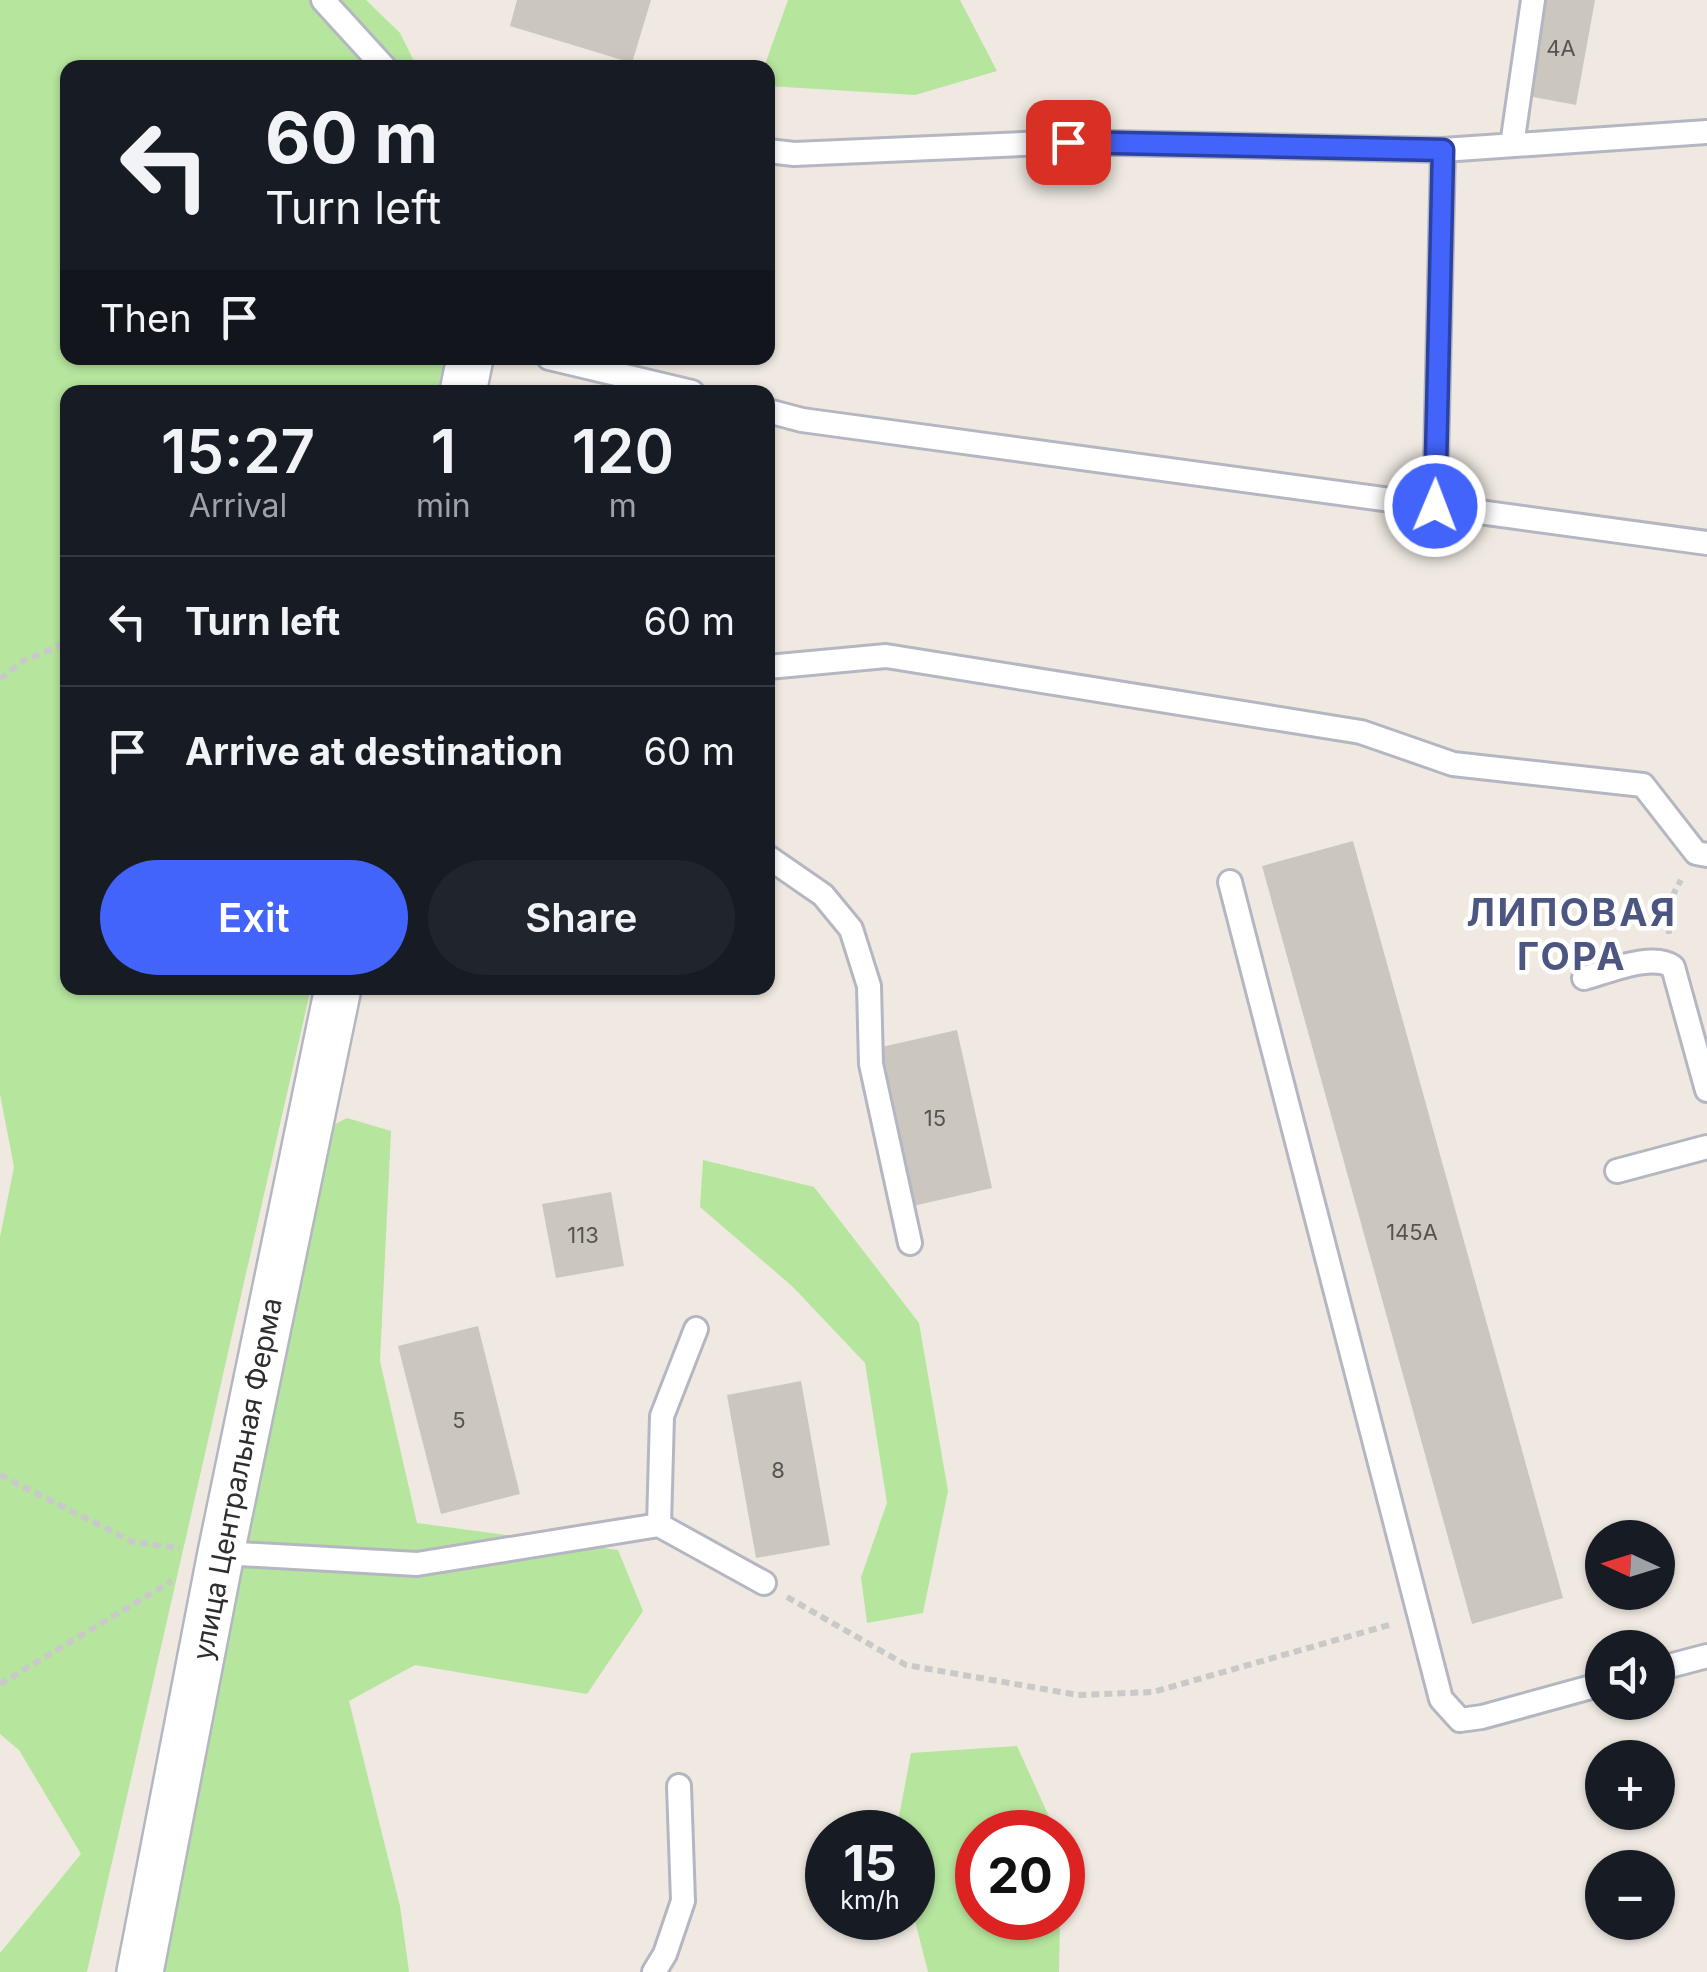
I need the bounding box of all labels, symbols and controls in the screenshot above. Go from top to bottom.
house number: 4А [1546,35,1576,61]
text: 60 m [265,95,438,180]
icon: left [100,100,230,230]
pin [1026,100,1111,185]
icon: arrive [1041,115,1096,170]
text: Turn left [265,180,441,235]
icon: arrive [212,290,267,345]
text: Then [100,295,192,341]
text: 15:27 [161,415,315,487]
text: 1 [431,415,456,487]
text: 120 [572,415,674,487]
position arrow [1383,454,1487,558]
text: Arrival [189,486,287,525]
text: min [416,486,471,525]
text: m [609,486,637,525]
icon: left [100,594,155,649]
text: Turn left [185,598,340,644]
text: 60 m [643,598,735,644]
icon: arrive [100,724,155,779]
text: Arrive at destination [185,728,563,774]
text: 60 m [643,728,735,774]
button: Exit [100,860,408,975]
button: Share [428,860,735,975]
district label: ЛИПОВАЯ ГОРА [1466,889,1678,979]
house number: 15 [924,1105,946,1131]
house number: 145А [1386,1219,1438,1245]
house number: 113 [567,1222,599,1248]
street label: улица Центральная Ферма [185,1295,289,1663]
house number: 5 [452,1407,466,1433]
house number: 8 [771,1457,785,1483]
north arrow [1585,1520,1675,1610]
map controls [1585,1520,1675,1940]
button: sound [1585,1630,1675,1720]
button: + [1585,1740,1675,1830]
speed limit sign: 20 [955,1810,1085,1940]
text: 15 [843,1833,897,1893]
button: − [1585,1850,1675,1940]
text: km/h [840,1885,900,1915]

